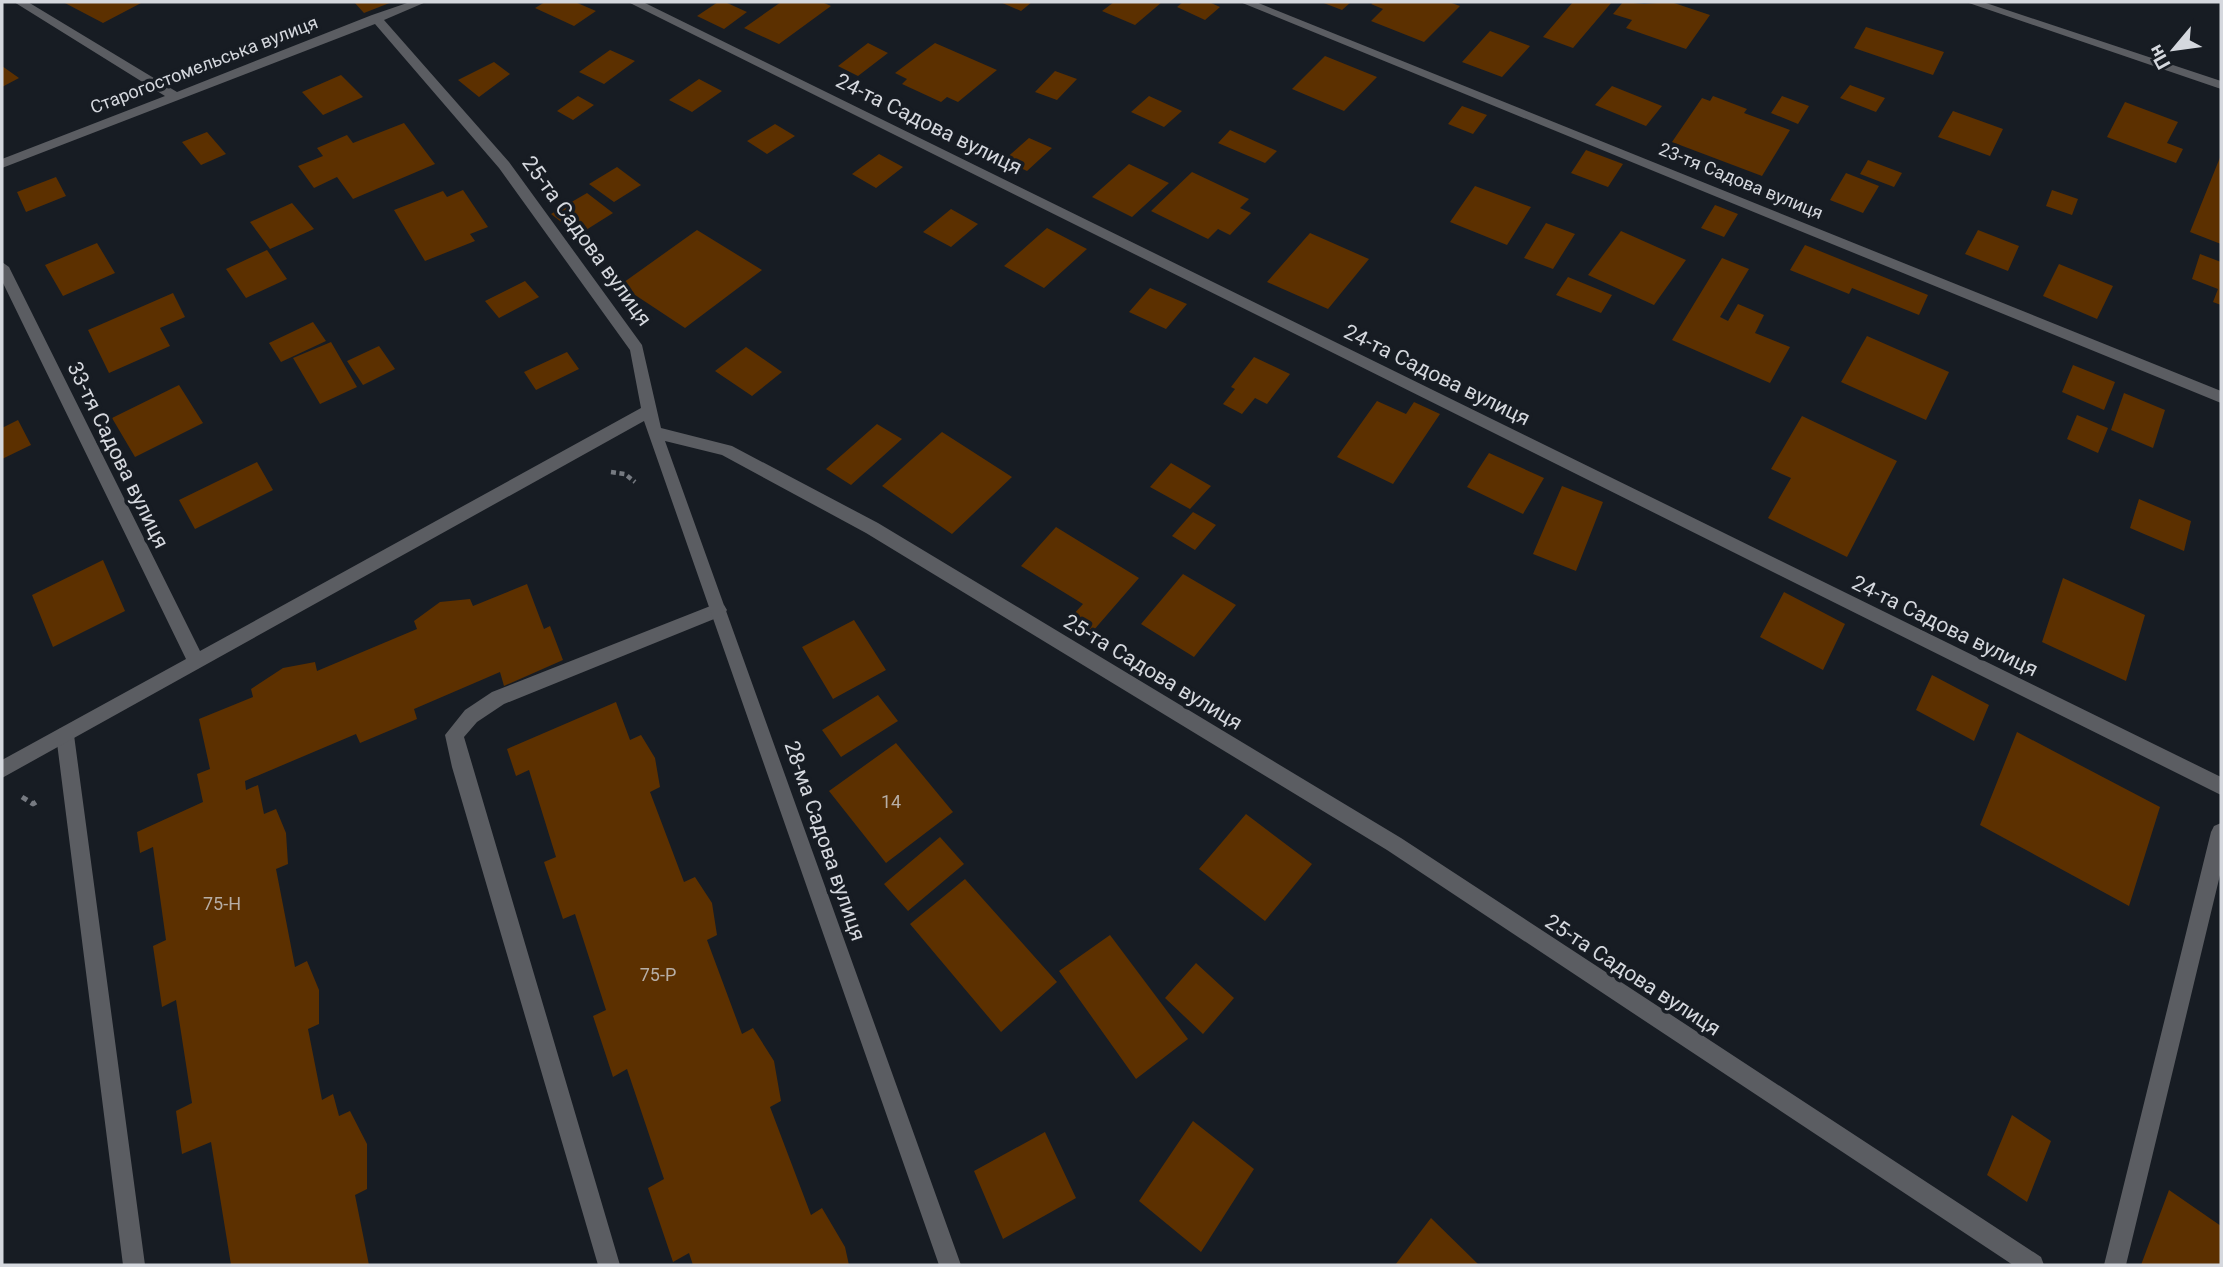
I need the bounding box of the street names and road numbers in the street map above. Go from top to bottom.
street label: Старогостомельська вулиця [87,11,321,118]
street label: 24-та Садова вулиця [832,68,1026,180]
street label: 23-тя Садова вулиця [1656,138,1826,223]
street label: 25-та Садова вулиця [517,151,657,331]
street label: 24-та Садова вулиця [1340,319,1534,431]
street label: 33-тя Садова вулиця [62,358,174,552]
street label: 24-та Садова вулиця [1848,570,2042,682]
street label: 25-та Садова вулиця [1059,609,1247,735]
street label: 28-ма Садова вулиця [780,738,870,944]
street label: 25-та Садова вулиця [1541,909,1725,1041]

